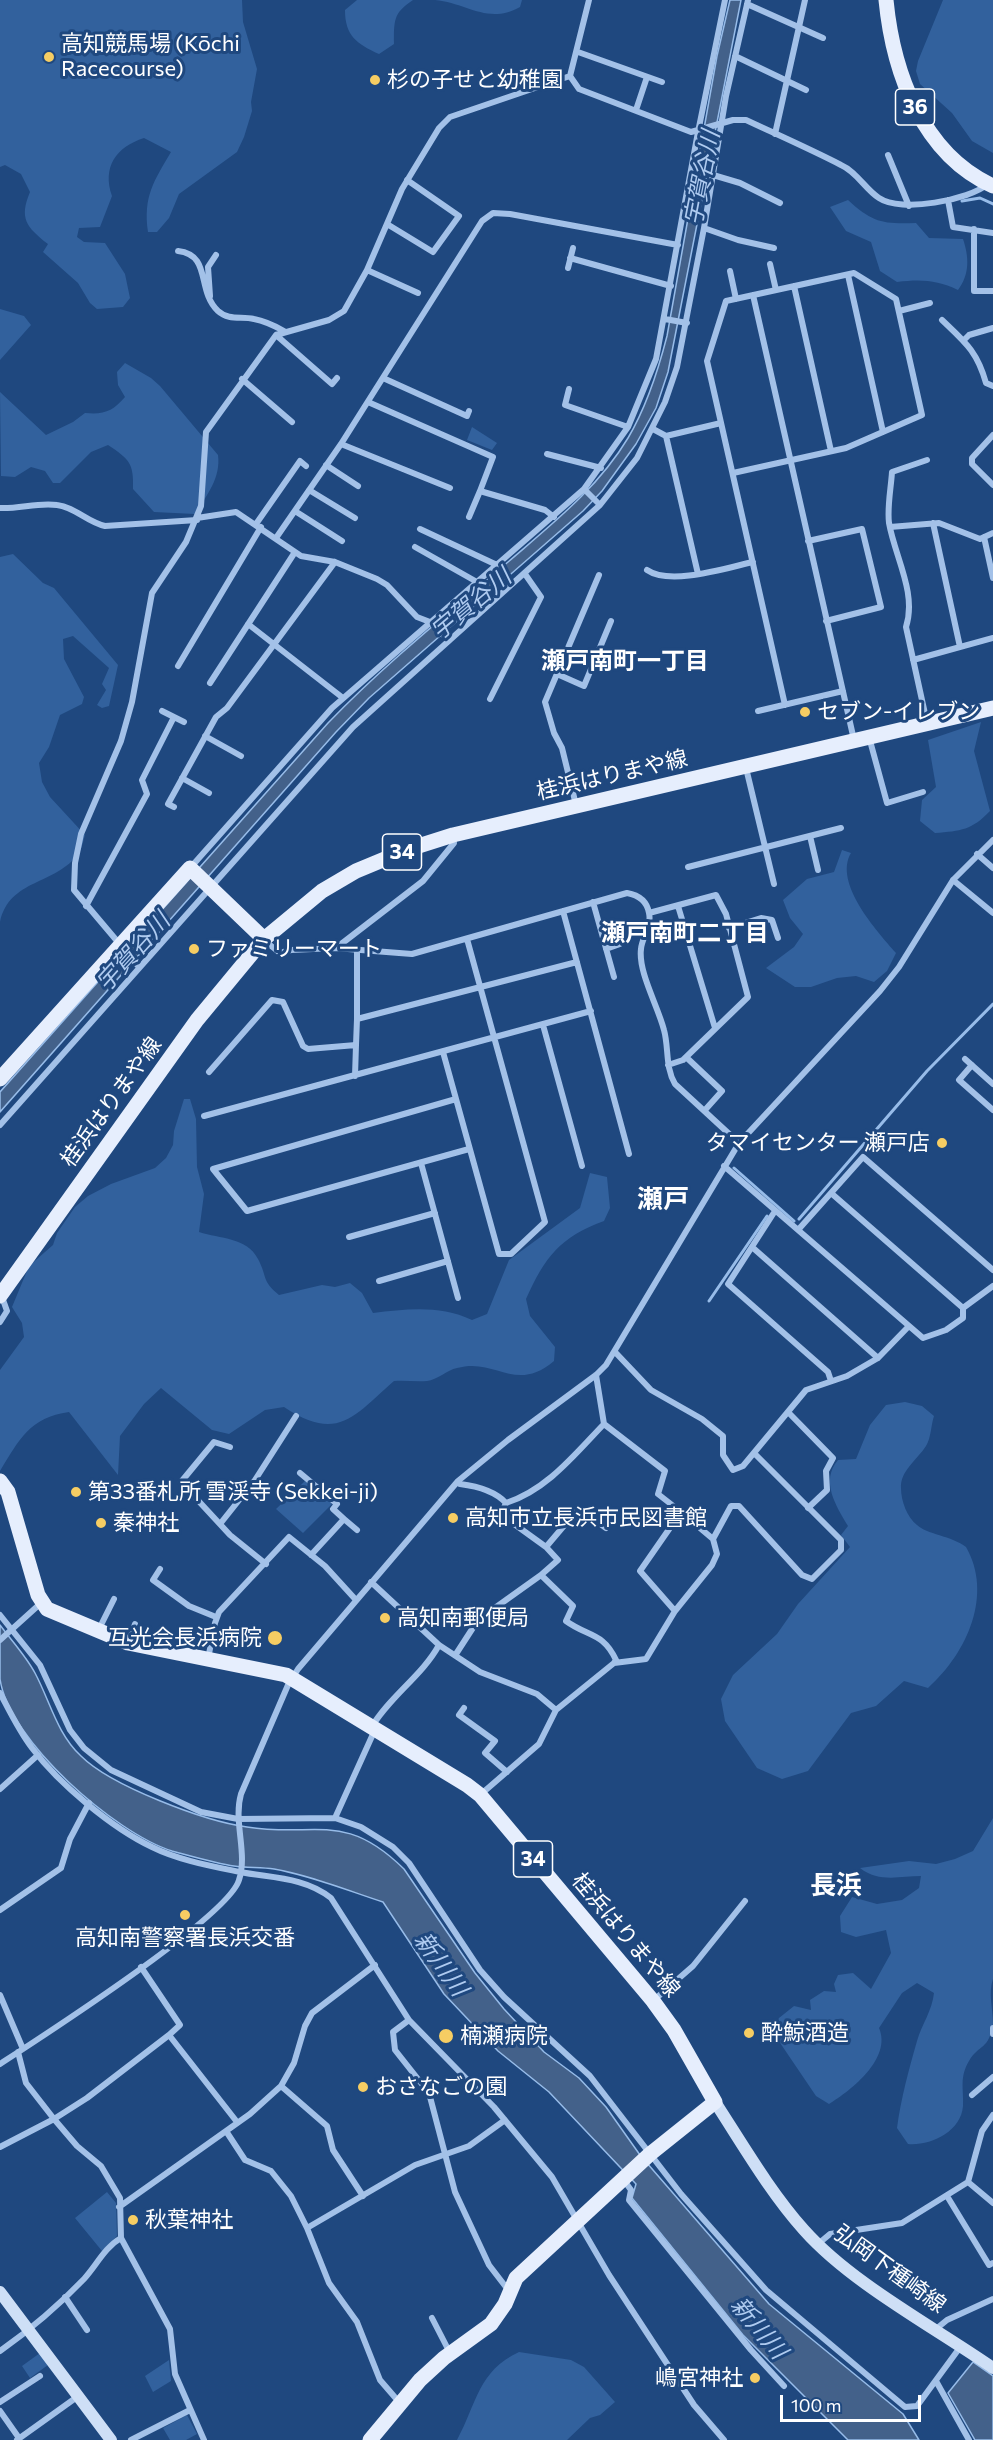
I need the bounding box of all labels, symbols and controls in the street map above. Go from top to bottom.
place label: 高知競馬場 (Kōchi Racecourse) [61,31,240,82]
marker: 高知競馬場 (Kōchi Racecourse) [42,50,56,64]
place label: 杉の子せと幼稚園 [387,67,563,93]
marker: 杉の子せと幼稚園 [368,73,382,87]
road number: 36 [896,89,934,125]
water label: 宇賀谷川 [679,128,725,228]
water label: 宇賀谷川 [425,562,517,646]
district label: 瀬戸南町一丁目 [541,647,709,675]
place label: セブン-イレブン [817,699,980,725]
marker: セブン-イレブン [798,705,812,719]
street label: 桂浜はりまや線 [534,745,690,805]
road number: 34 [382,834,422,870]
water label: 宇賀谷川 [90,907,176,997]
district label: 瀬戸南町二丁目 [601,919,769,947]
place label: ファミリーマート [206,936,382,962]
marker: ファミリーマート [187,942,201,956]
street label: 桂浜はりまや線 [55,1032,167,1172]
place label: タマイセンター 瀬戸店 [706,1130,930,1156]
marker: タマイセンター 瀬戸店 [935,1136,949,1150]
district label: 瀬戸 [637,1183,689,1215]
place label: 第33番札所 雪渓寺 (Sekkei-ji) [88,1479,378,1505]
marker: 第33番札所 雪渓寺 (Sekkei-ji) [69,1485,83,1499]
place label: 高知市立長浜市民図書館 [465,1505,707,1531]
place label: 秦神社 [113,1510,179,1536]
marker: 高知市立長浜市民図書館 [446,1511,460,1525]
marker: 秦神社 [94,1516,108,1530]
place label: 高知南郵便局 [397,1605,529,1631]
marker: 高知南郵便局 [378,1611,392,1625]
place label: 互光会長浜病院 [108,1625,262,1651]
marker: 互光会長浜病院 [266,1629,284,1647]
road number: 34 [514,1841,552,1877]
street label: 桂浜はりまや線 [566,1868,686,2002]
district label: 長浜 [810,1869,862,1901]
marker: 高知南警察署長浜交番 [178,1908,192,1922]
place label: 高知南警察署長浜交番 [75,1925,295,1951]
water label: 新川川 [408,1926,474,2002]
place label: 酔鯨酒造 [761,2020,849,2046]
place label: 楠瀬病院 [460,2023,548,2049]
marker: 酔鯨酒造 [742,2026,756,2040]
marker: 楠瀬病院 [437,2027,455,2045]
place label: おさなごの園 [375,2074,507,2100]
marker: おさなごの園 [356,2080,370,2094]
place label: 秋葉神社 [145,2207,233,2233]
marker: 秋葉神社 [126,2213,140,2227]
street label: 弘岡下種崎線 [829,2220,951,2318]
water label: 新川川 [725,2291,793,2365]
place label: 嶋宮神社 [655,2365,743,2391]
marker: 嶋宮神社 [748,2371,762,2385]
scale bar [783,2383,924,2421]
text: 100 m [791,2394,841,2416]

